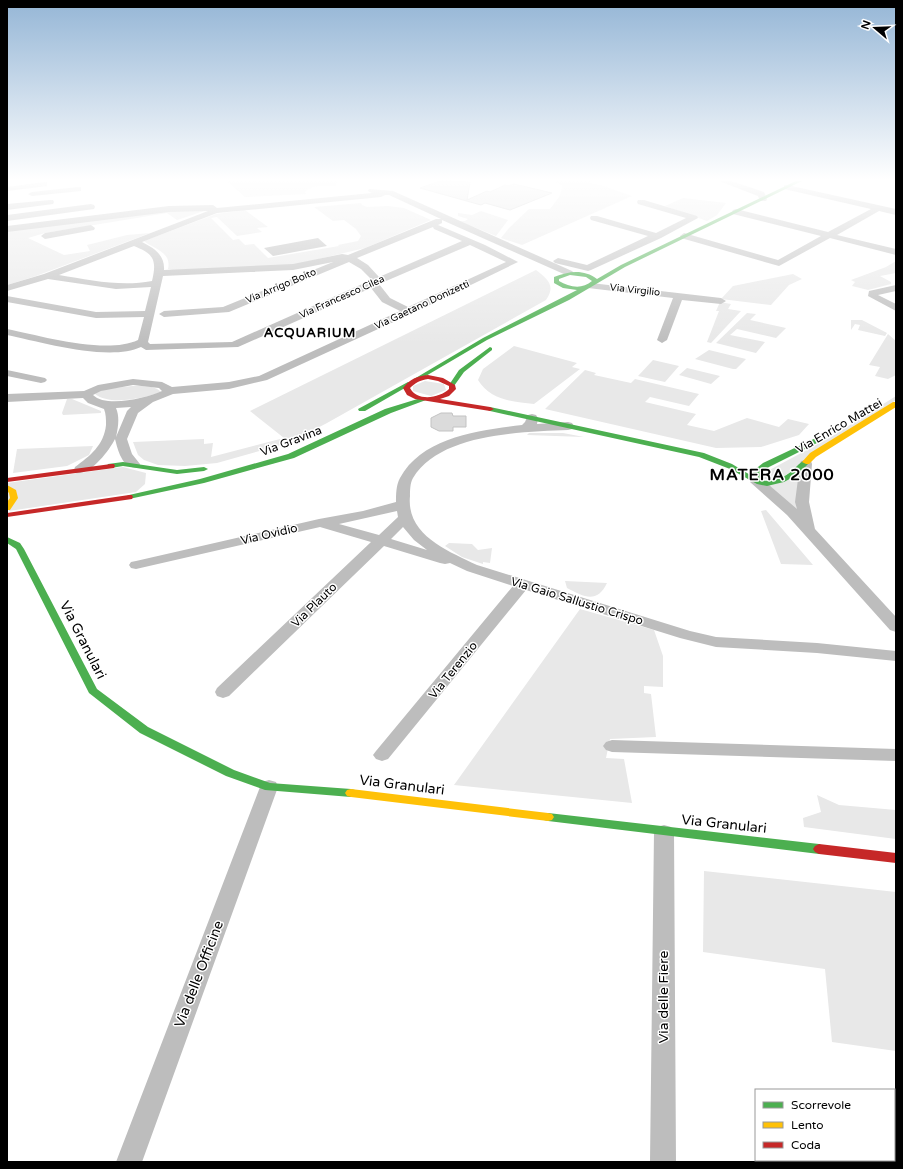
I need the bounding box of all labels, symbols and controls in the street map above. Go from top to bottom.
north arrow [855,8,895,48]
text: N [858,19,874,31]
street label: Via Arrigo Boito [244,266,318,306]
street label: Via Francesco Cilea [298,273,386,321]
street label: Via Gaetano Donizetti [373,278,471,332]
street label: Via Virgilio [609,281,661,299]
district label: ACQUARIUM [264,325,356,341]
street label: Via Enrico Mattei [793,396,885,456]
street label: Via Gravina [258,423,324,459]
district label: MATERA 2000 [709,465,835,485]
street label: Via Ovidio [239,521,299,547]
street label: Via Gaio Sallustio Crispo [509,574,645,628]
street label: Via Plauto [288,580,340,630]
street label: Via Granulari [56,598,110,682]
street label: Via Terenzio [426,639,480,701]
street label: Via Granulari [358,771,446,799]
street label: Via Granulari [681,811,767,837]
street label: Via delle Officine [171,918,227,1030]
street label: Via delle Fiere [655,951,672,1043]
legend [755,1089,895,1161]
text: Scorrevole [791,1098,851,1112]
text: Lento [791,1118,824,1132]
text: Coda [791,1138,821,1152]

